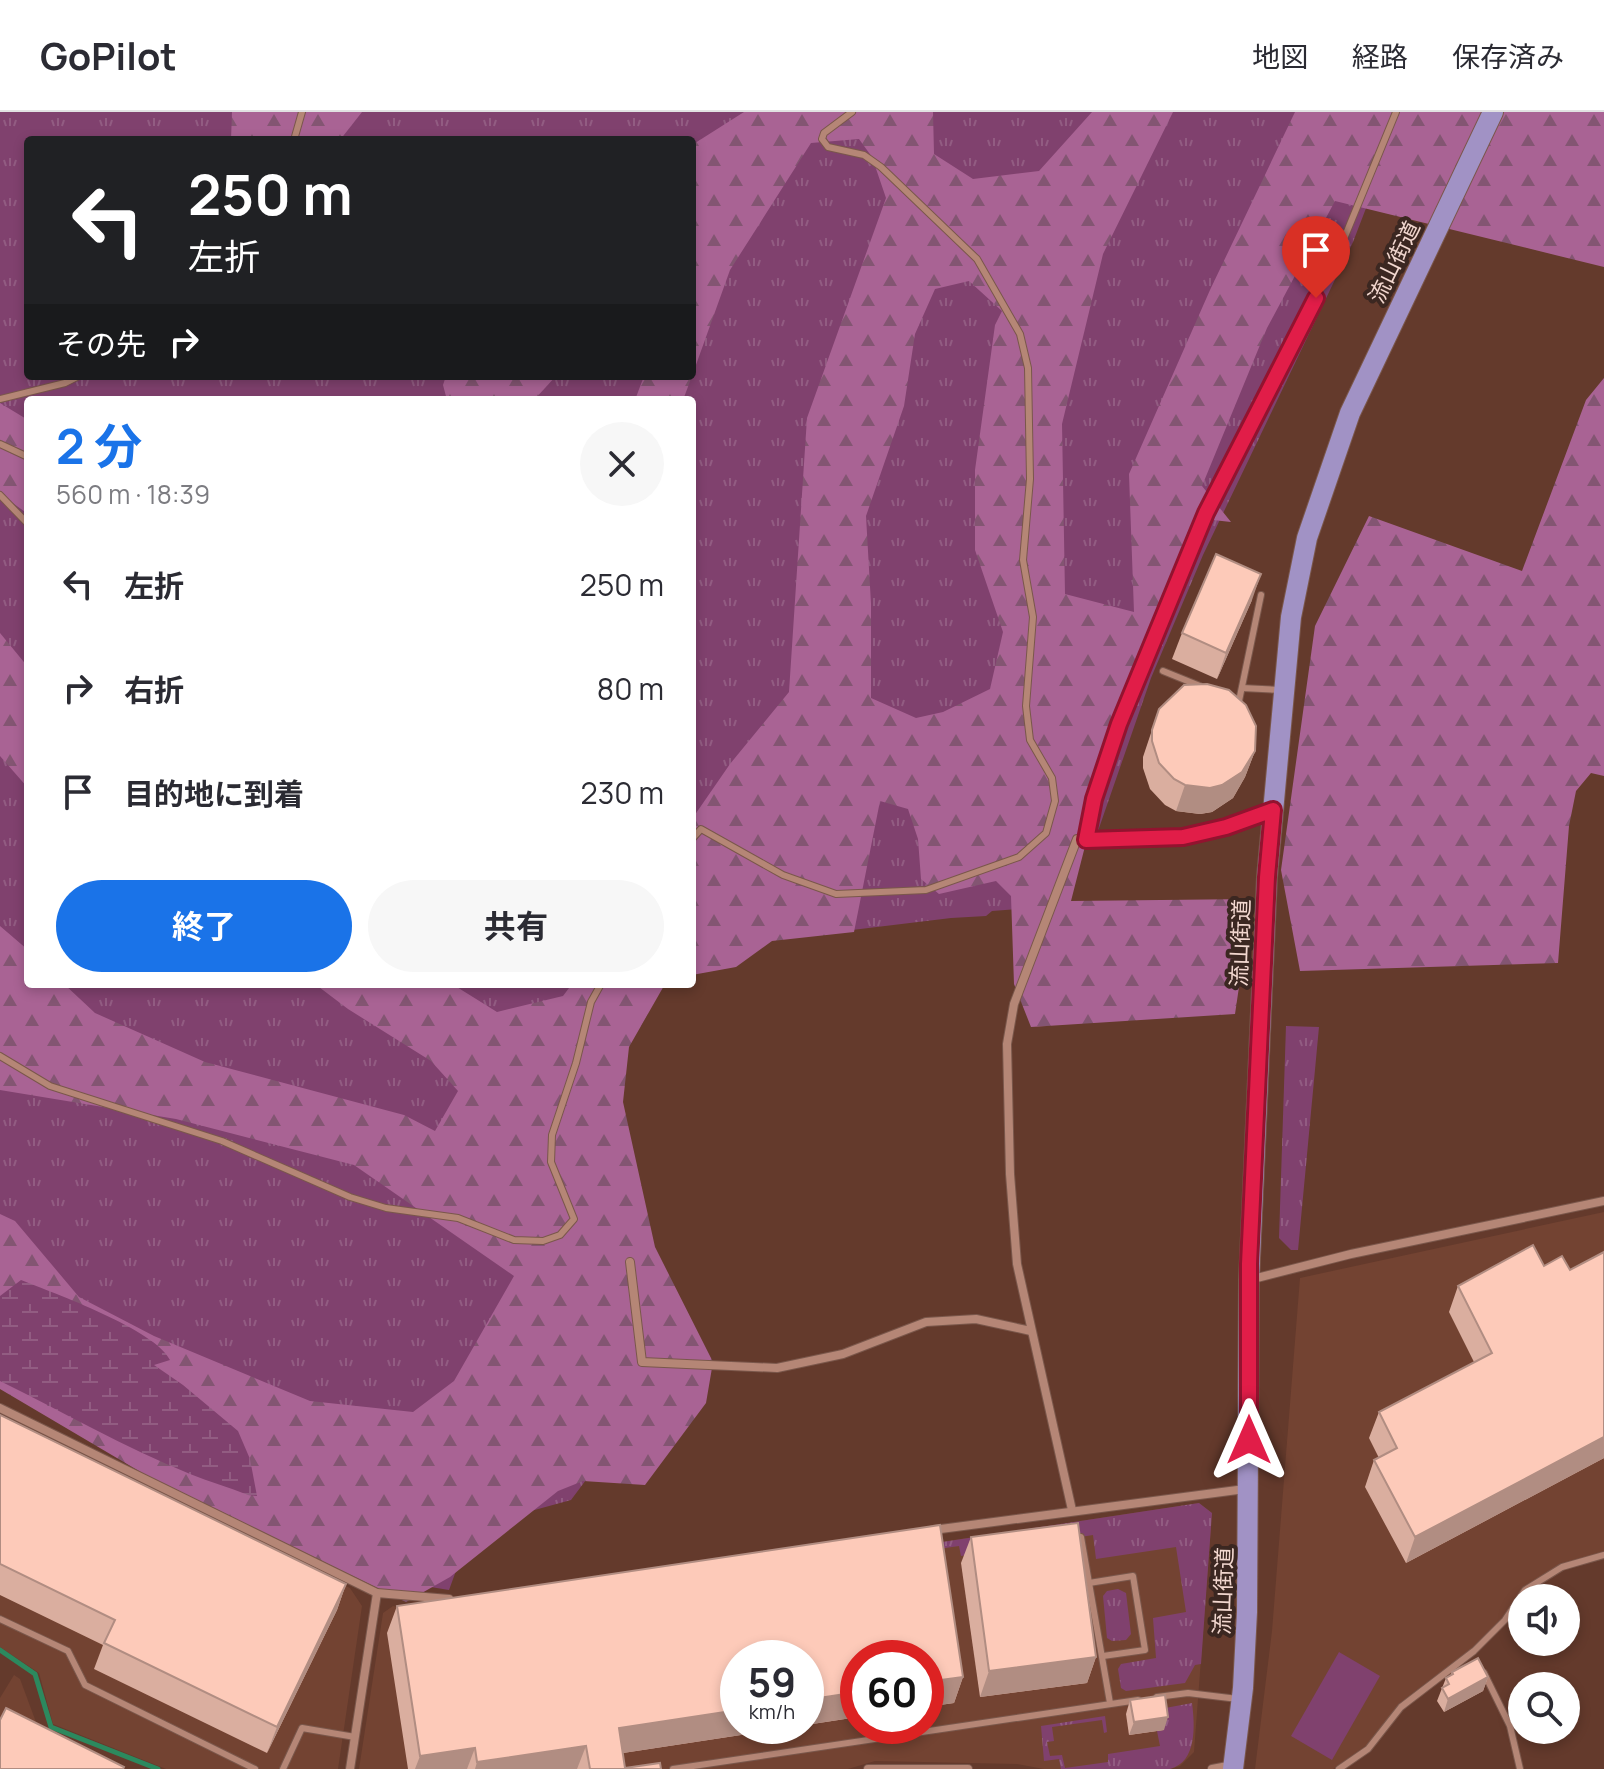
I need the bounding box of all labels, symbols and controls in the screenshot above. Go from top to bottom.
text: GoPilot [40,29,177,81]
text: 地図 [1252,37,1308,75]
text: 経路 [1352,37,1408,75]
text: 保存済み [1452,37,1564,75]
text: 250 m [188,155,353,232]
icon: left [56,168,160,272]
pin [1282,216,1350,298]
street label: 流山街道 [1361,216,1427,308]
icon: arrive [1294,228,1338,272]
text: 左折 [188,232,260,281]
icon: right [162,320,206,364]
text: その先 [56,323,146,364]
text: 2 分 [56,413,142,478]
button: close [580,422,664,506]
text: 560 m · 18:39 [56,476,210,512]
icon: left [56,562,100,606]
text: 250 m [580,564,664,605]
text: 左折 [124,565,184,606]
icon: right [56,666,100,710]
text: 80 m [597,668,664,709]
text: 右折 [124,669,184,710]
icon: arrive [56,770,100,814]
text: 230 m [581,772,664,813]
text: 目的地に到着 [124,773,304,814]
button: 終了 [56,880,352,972]
button: 共有 [368,880,664,972]
street label: 流山街道 [1223,898,1257,988]
position arrow [1207,1398,1291,1482]
street label: 流山街道 [1206,1546,1240,1636]
map controls [1508,1584,1580,1744]
button: sound [1508,1584,1580,1656]
speed limit sign: 60 [840,1640,944,1744]
text: 59 [748,1654,796,1709]
button: search [1508,1672,1580,1744]
text: km/h [749,1698,795,1725]

